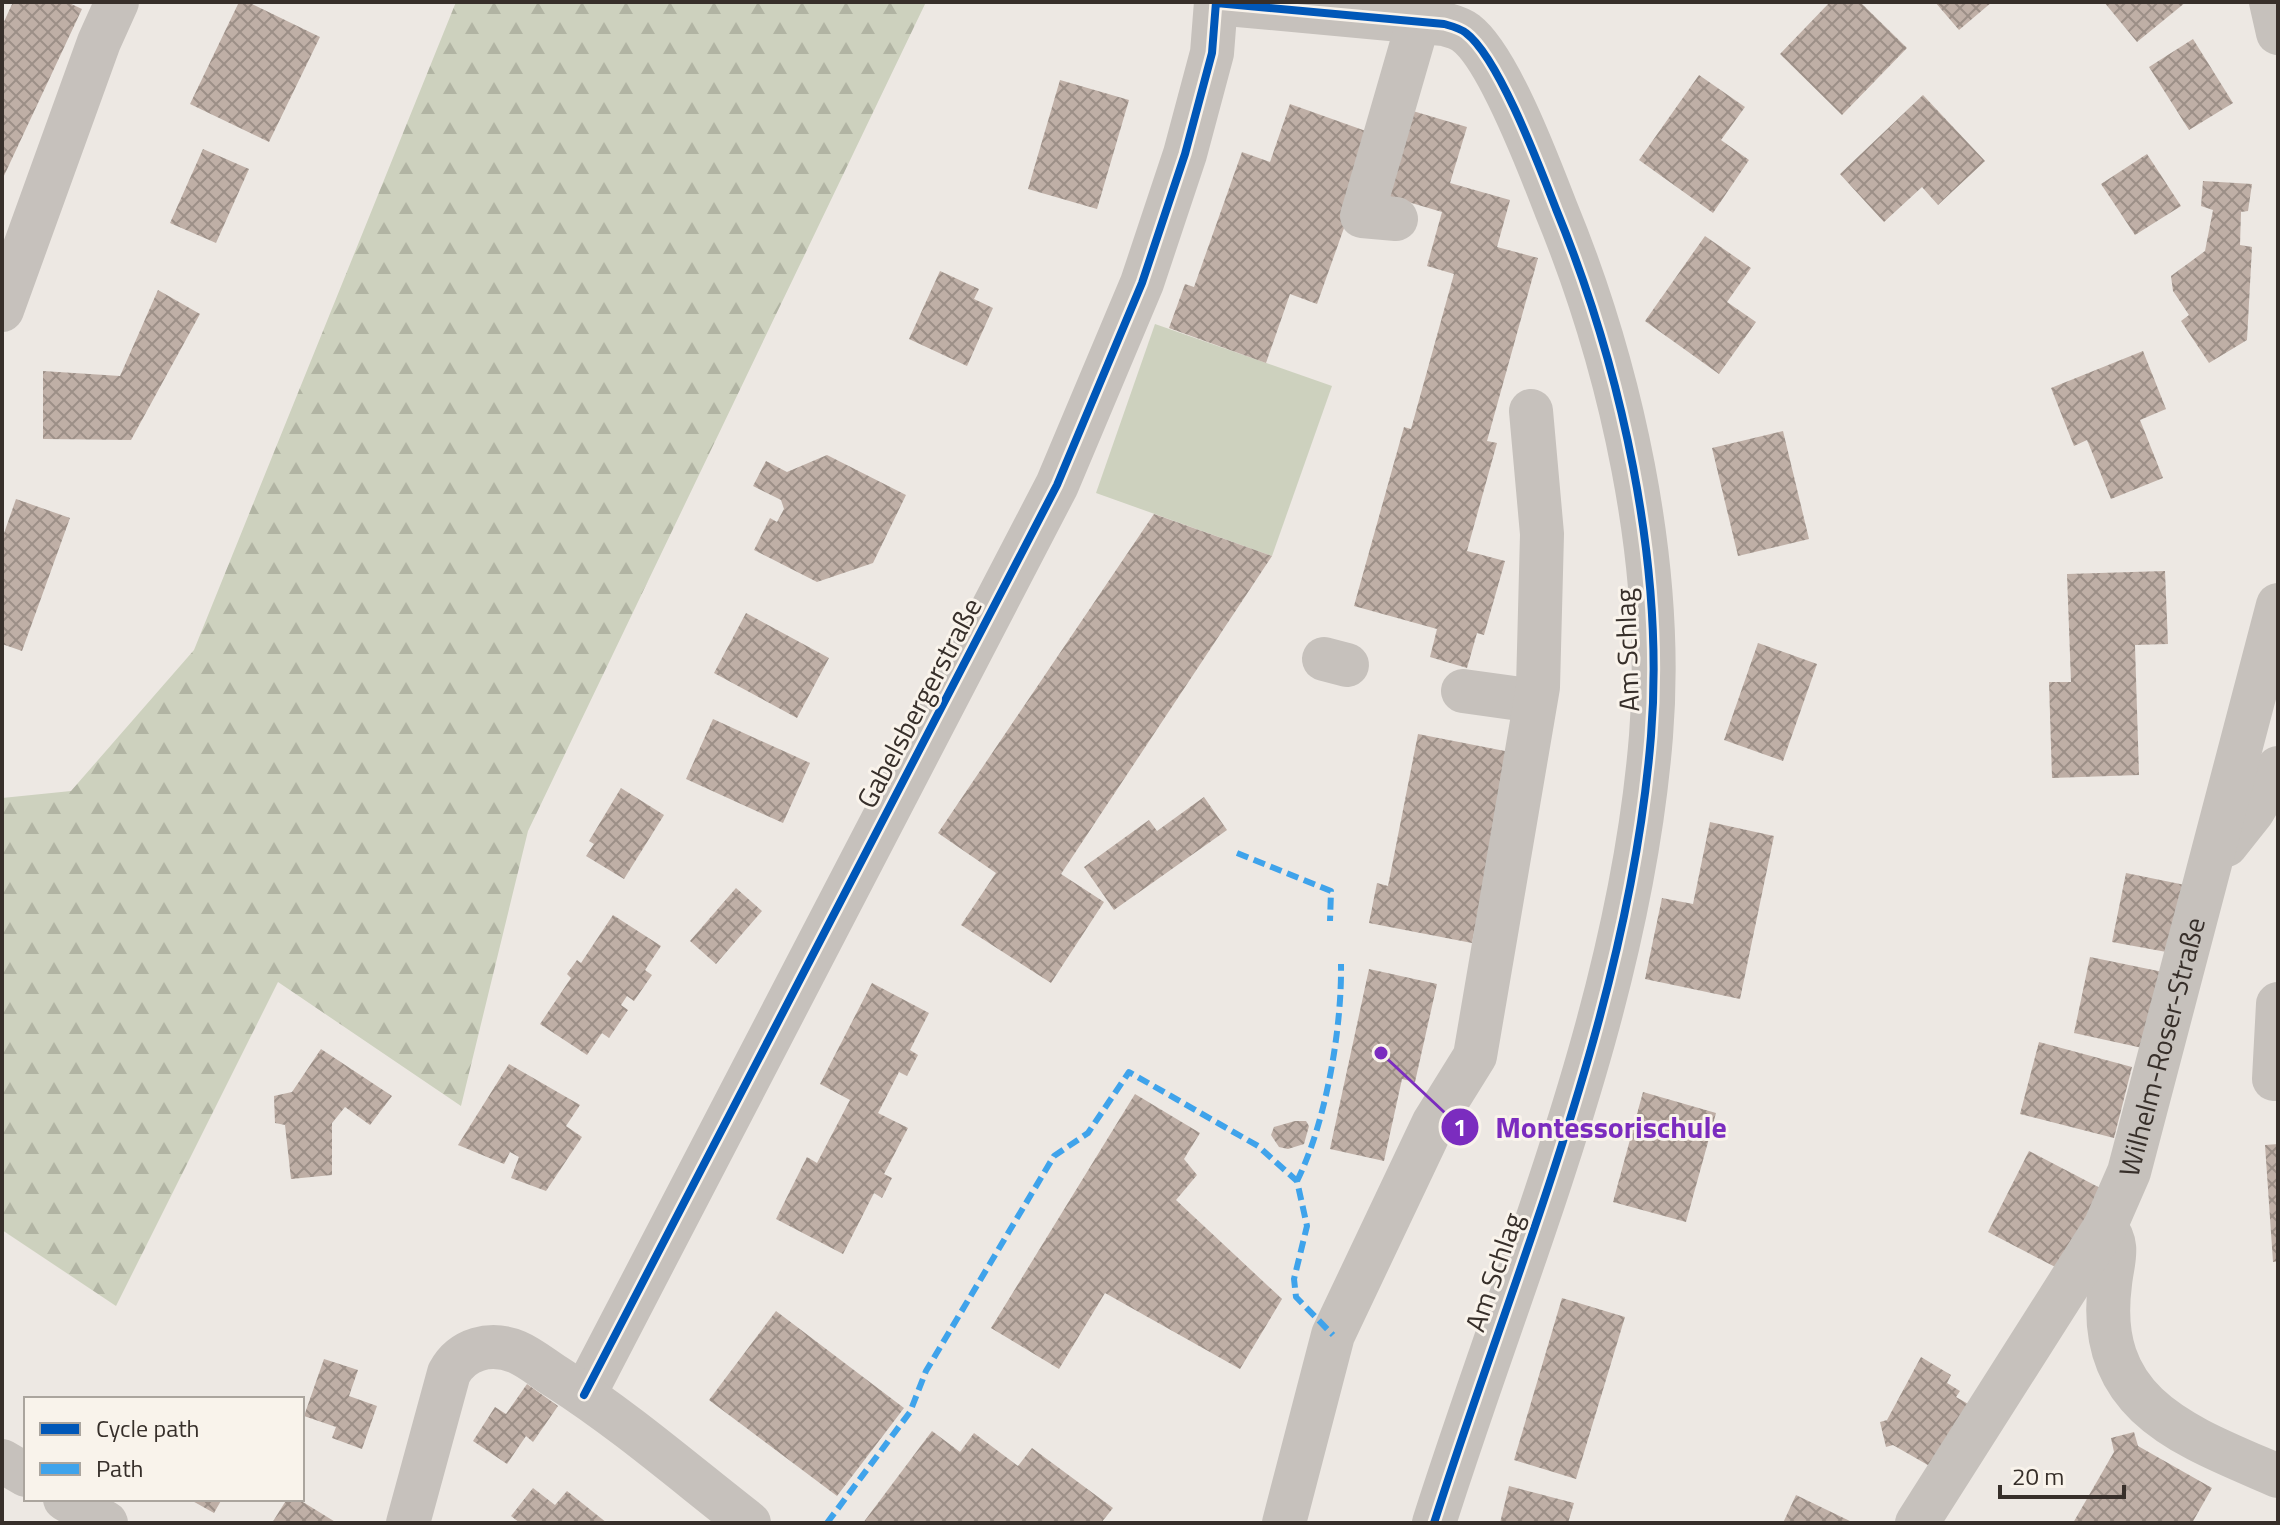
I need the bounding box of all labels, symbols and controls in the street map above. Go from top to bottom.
street label: Am Schlag [1603,588,1650,713]
street label: Gabelsbergerstraße [845,590,992,816]
street label: Wilhelm-Roser-Straße [2107,913,2216,1181]
callout: Montessorischule [1440,1100,1743,1154]
text: Montessorischule [1495,1104,1727,1150]
text: 1 [1453,1109,1467,1145]
street label: Am Schlag [1453,1206,1534,1337]
legend [24,1397,304,1501]
text: Cycle path [96,1410,199,1446]
scale bar [2000,1449,2124,1499]
text: Path [96,1450,143,1486]
text: 20 m [2012,1458,2064,1494]

